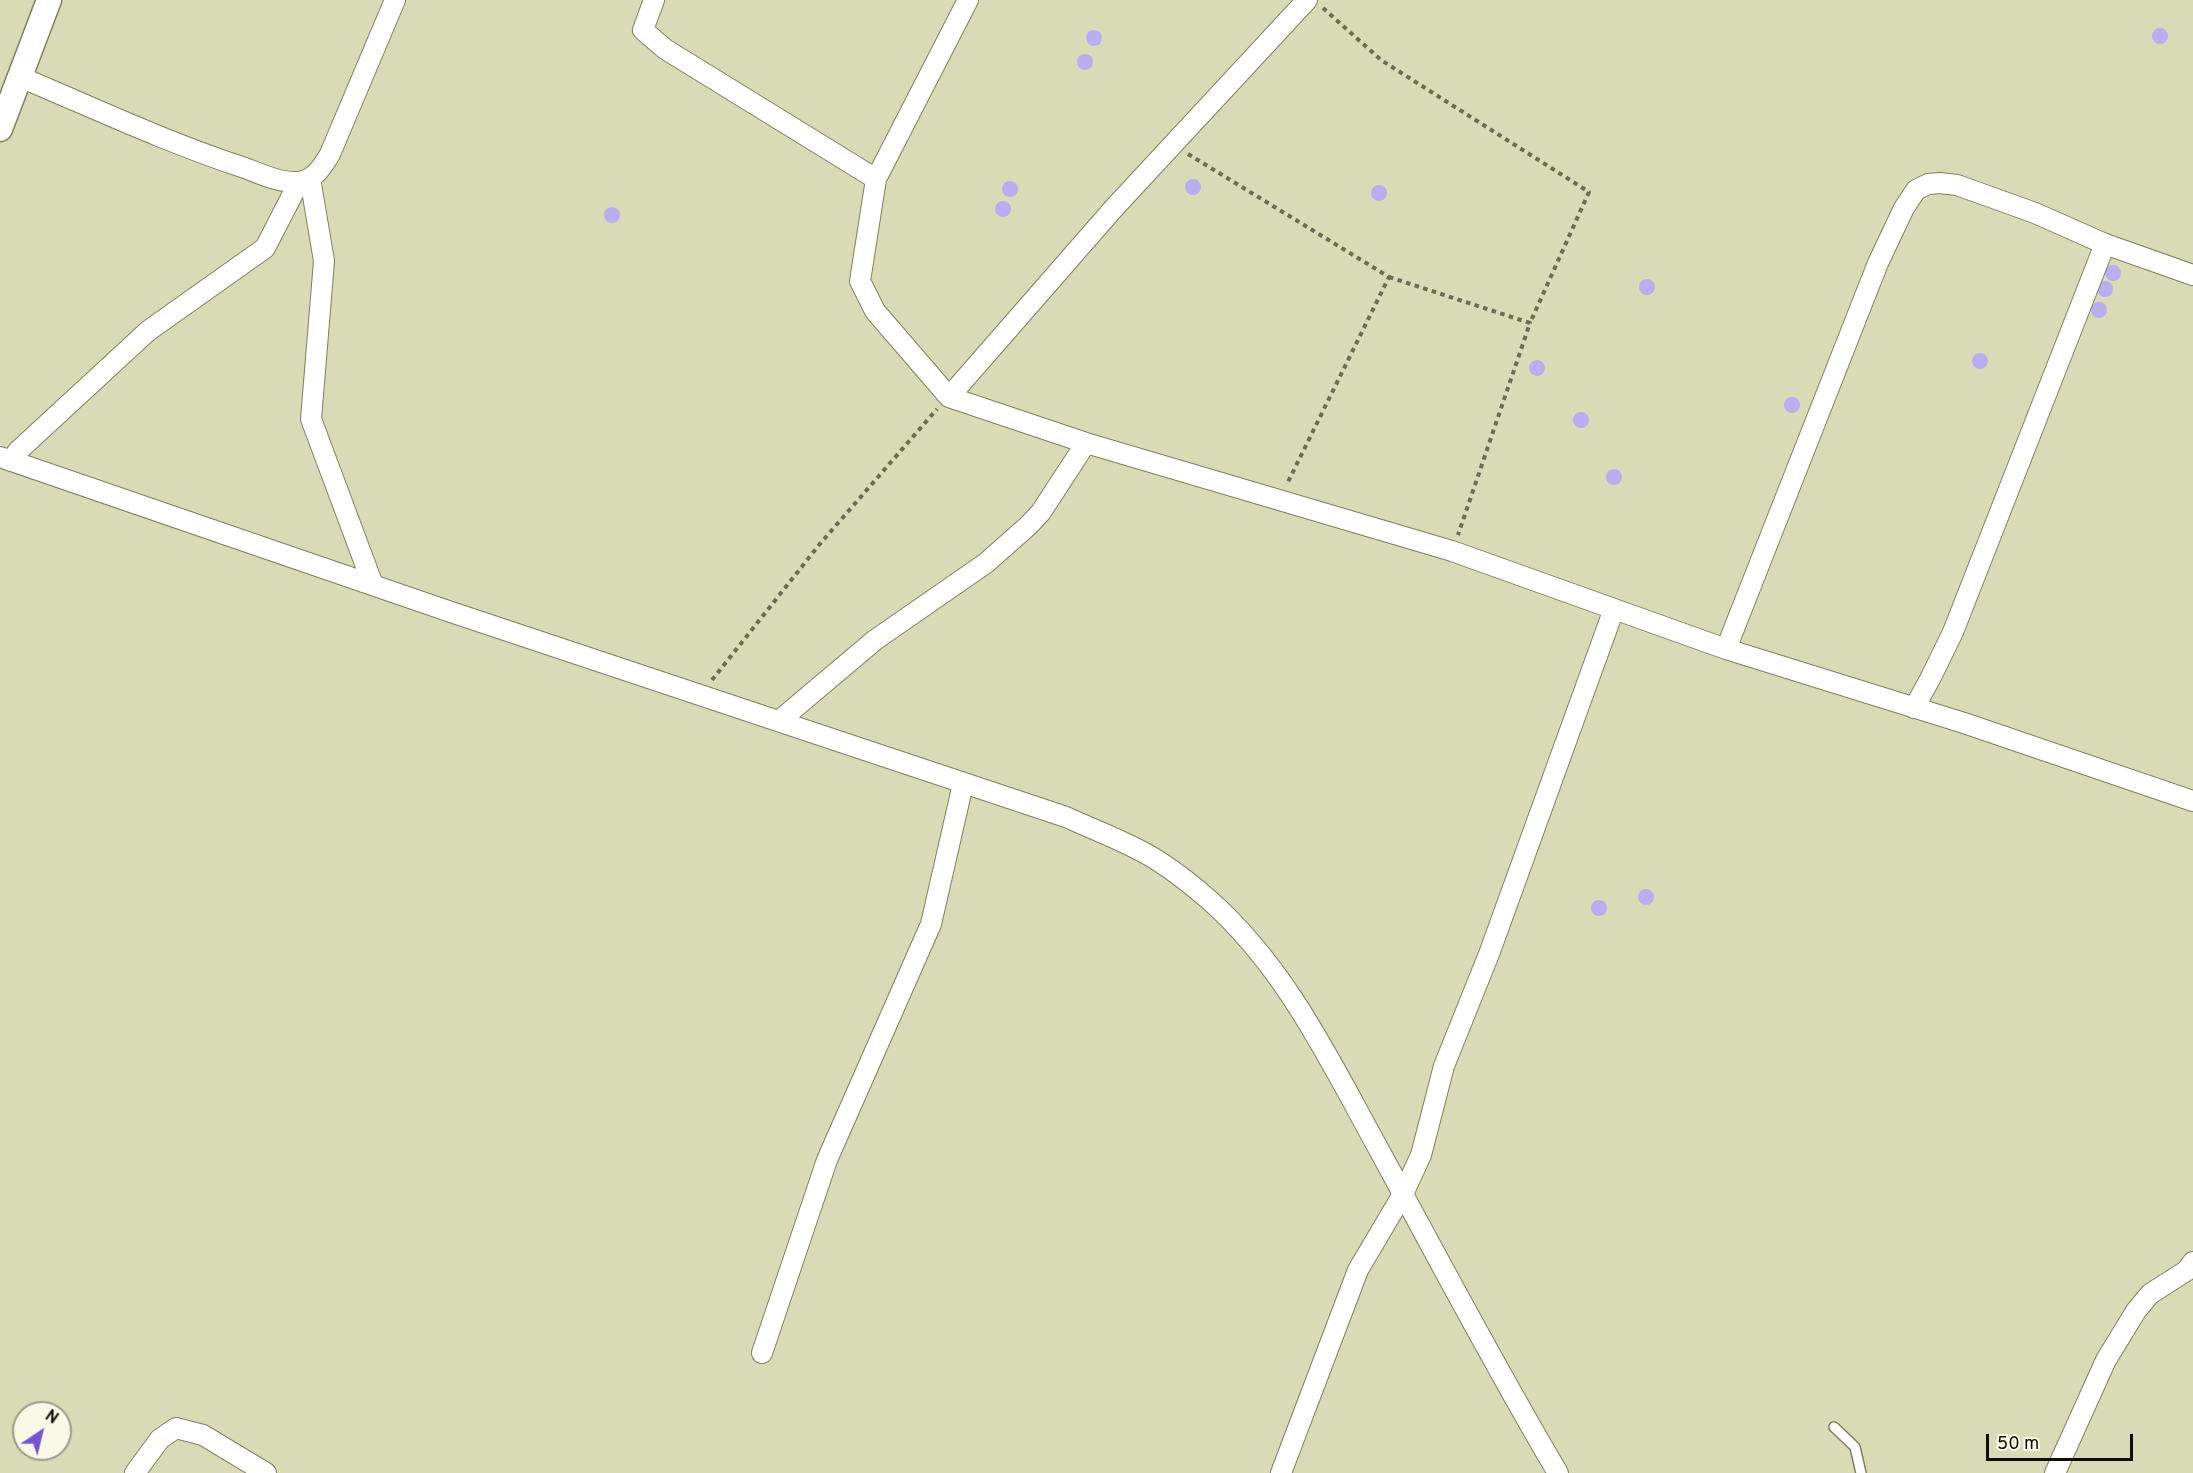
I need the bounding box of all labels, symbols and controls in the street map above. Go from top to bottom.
north arrow [12,1401,72,1461]
text: N [41,1406,62,1429]
scale bar [1989,1422,2136,1460]
text: 50 m [1997,1433,2039,1456]

